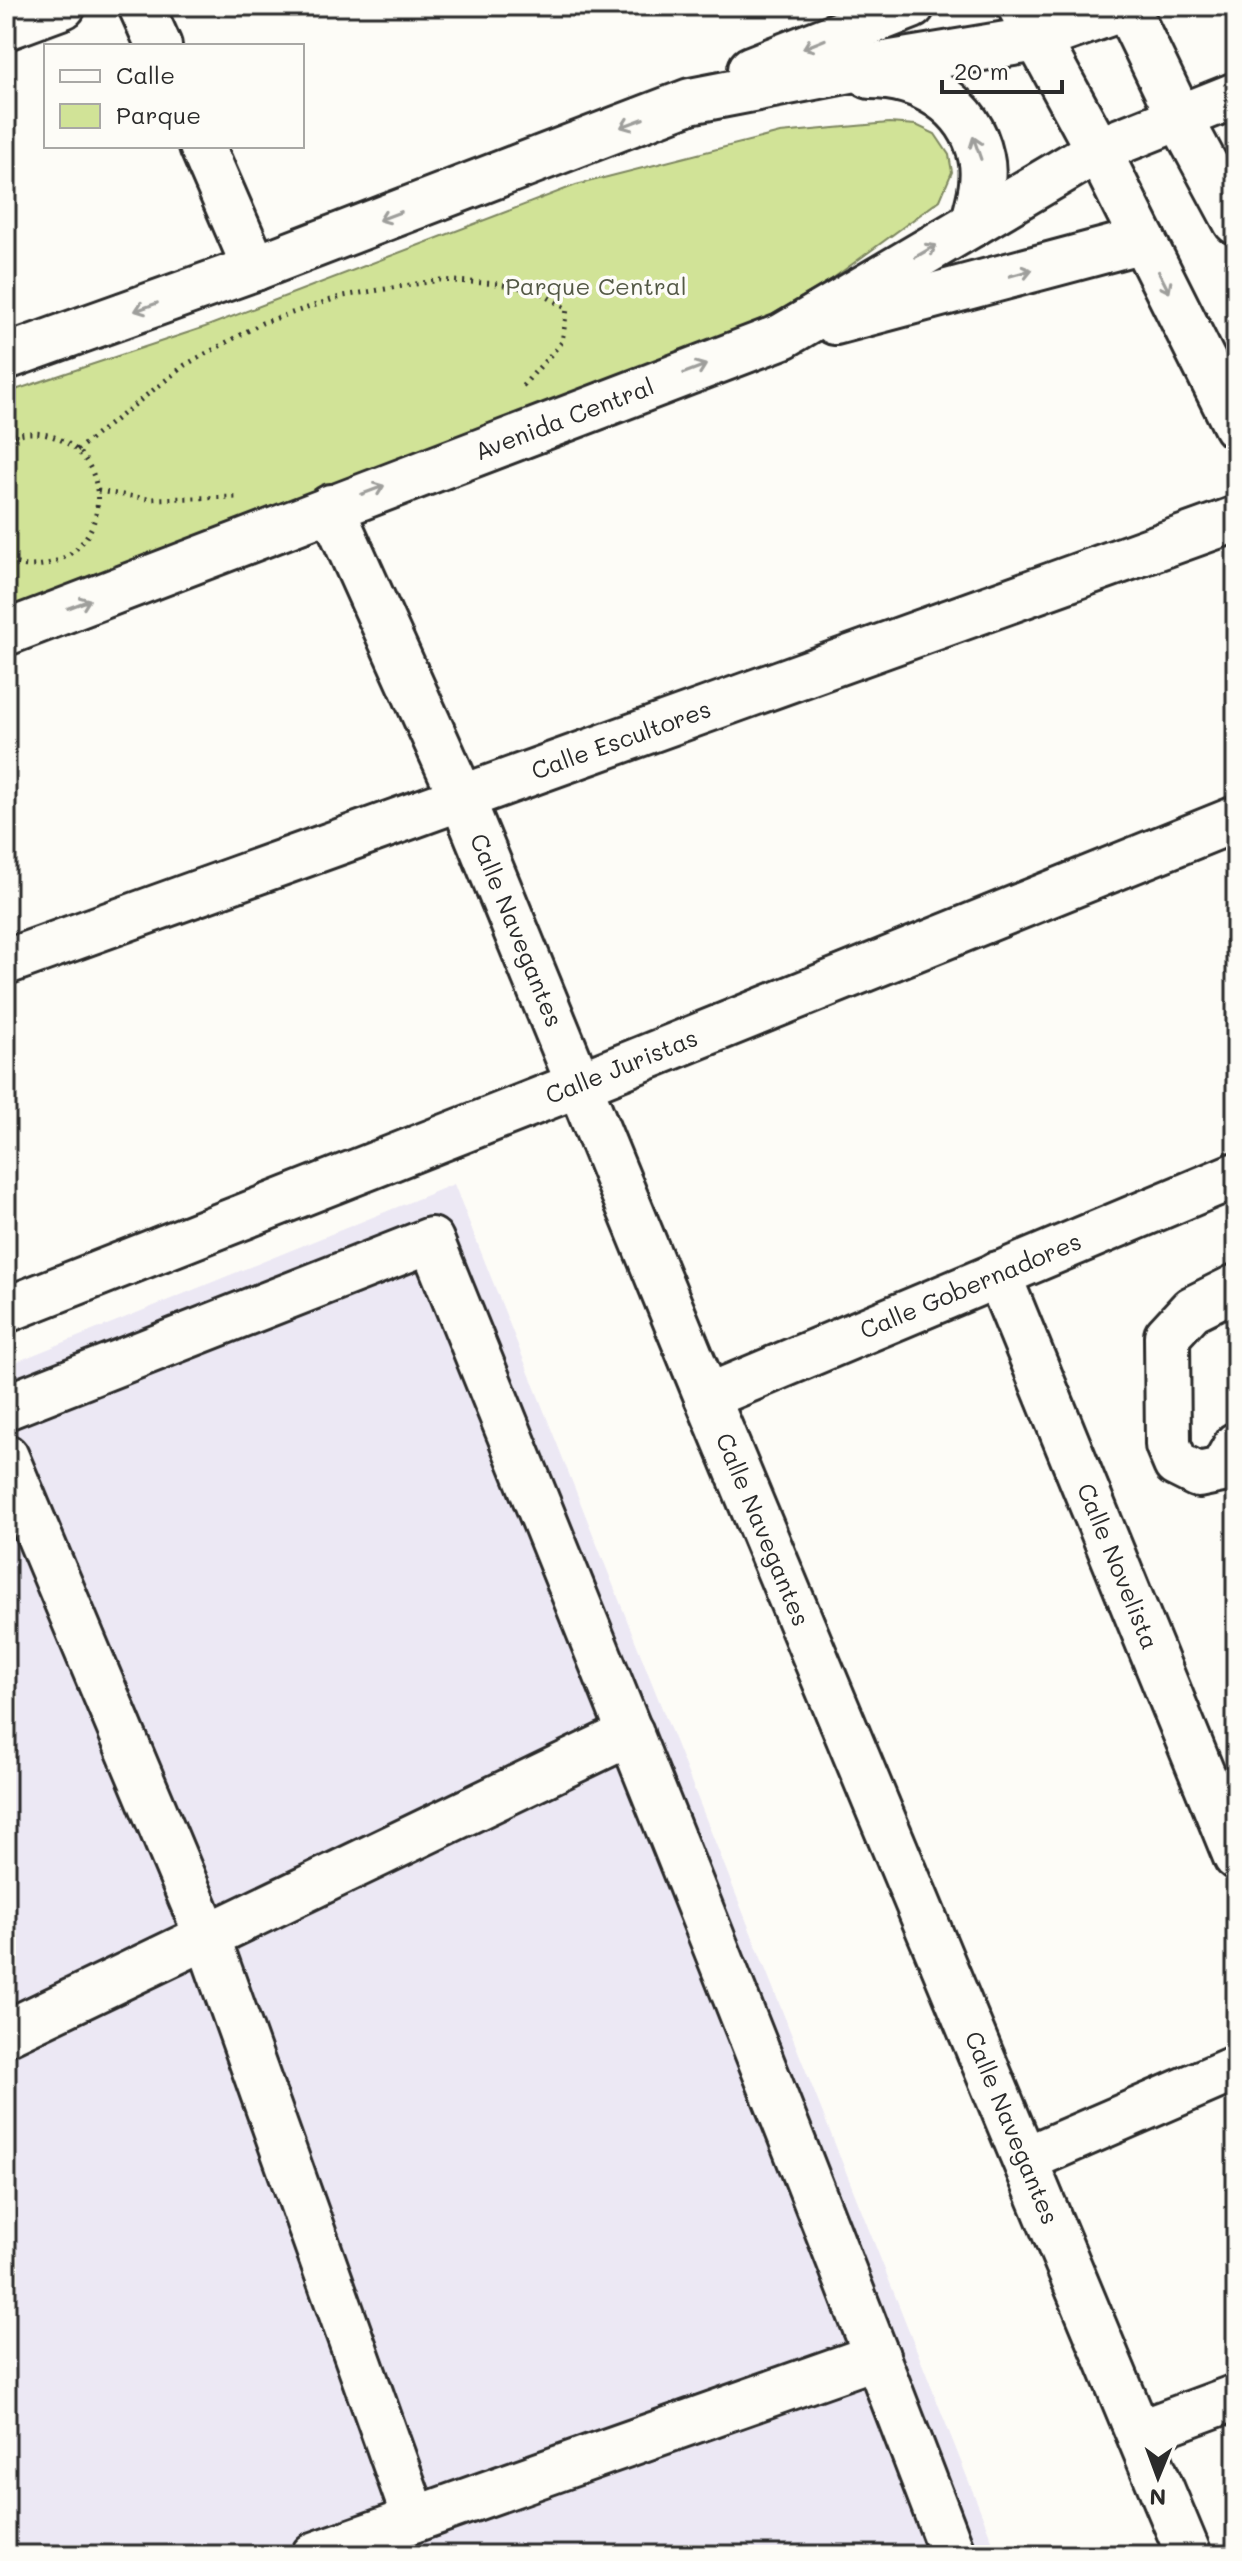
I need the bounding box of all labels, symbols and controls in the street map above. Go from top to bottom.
one-way arrow [802,38,827,53]
legend [44,44,304,148]
scale bar [942,44,1062,94]
text: 20 m [954,55,1009,86]
text: Calle [116,59,175,90]
text: Parque [116,99,201,130]
one-way arrow [621,117,645,131]
one-way arrow [968,136,983,161]
one-way arrow [378,210,403,224]
one-way arrow [914,243,937,259]
one-way arrow [1007,264,1033,279]
one-way arrow [1156,269,1172,293]
park label: Parque Central [505,270,687,301]
one-way arrow [134,301,159,315]
one-way arrow [682,361,707,375]
street label: Avenida Central [470,370,658,466]
one-way arrow [361,482,385,496]
one-way arrow [66,596,91,610]
street label: Calle Escultores [527,692,715,786]
street label: Calle Navegantes [464,828,571,1031]
street label: Calle Juristas [541,1021,702,1110]
street label: Calle Gobernadores [855,1225,1086,1345]
street label: Calle Navegantes [710,1428,818,1630]
street label: Calle Novelista [1071,1478,1167,1654]
street label: Calle Navegantes [959,2026,1067,2228]
north arrow [1118,2437,1198,2517]
text: N [1149,2483,1166,2512]

